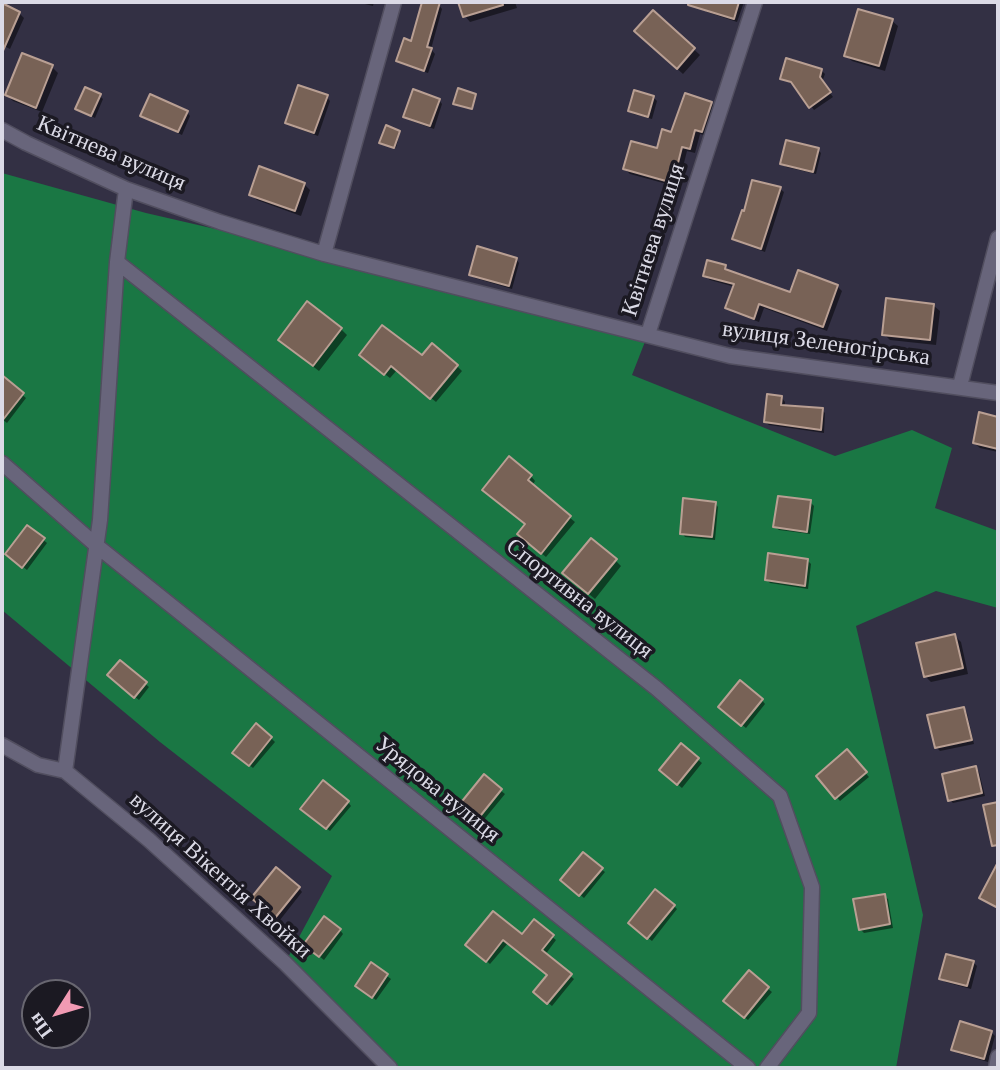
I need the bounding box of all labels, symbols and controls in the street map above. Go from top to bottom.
street label: Квітнева вулиця [32,110,190,198]
street label: Квітнева вулиця [616,160,692,320]
street label: вулиця Зеленогірська [720,316,932,372]
street label: Спортивна вулиця [500,533,658,665]
street label: Урядова вулиця [369,731,505,849]
street label: вулиця Вікентія Хвойки [123,787,317,965]
north arrow [21,979,91,1049]
text: Пн [24,1009,57,1042]

